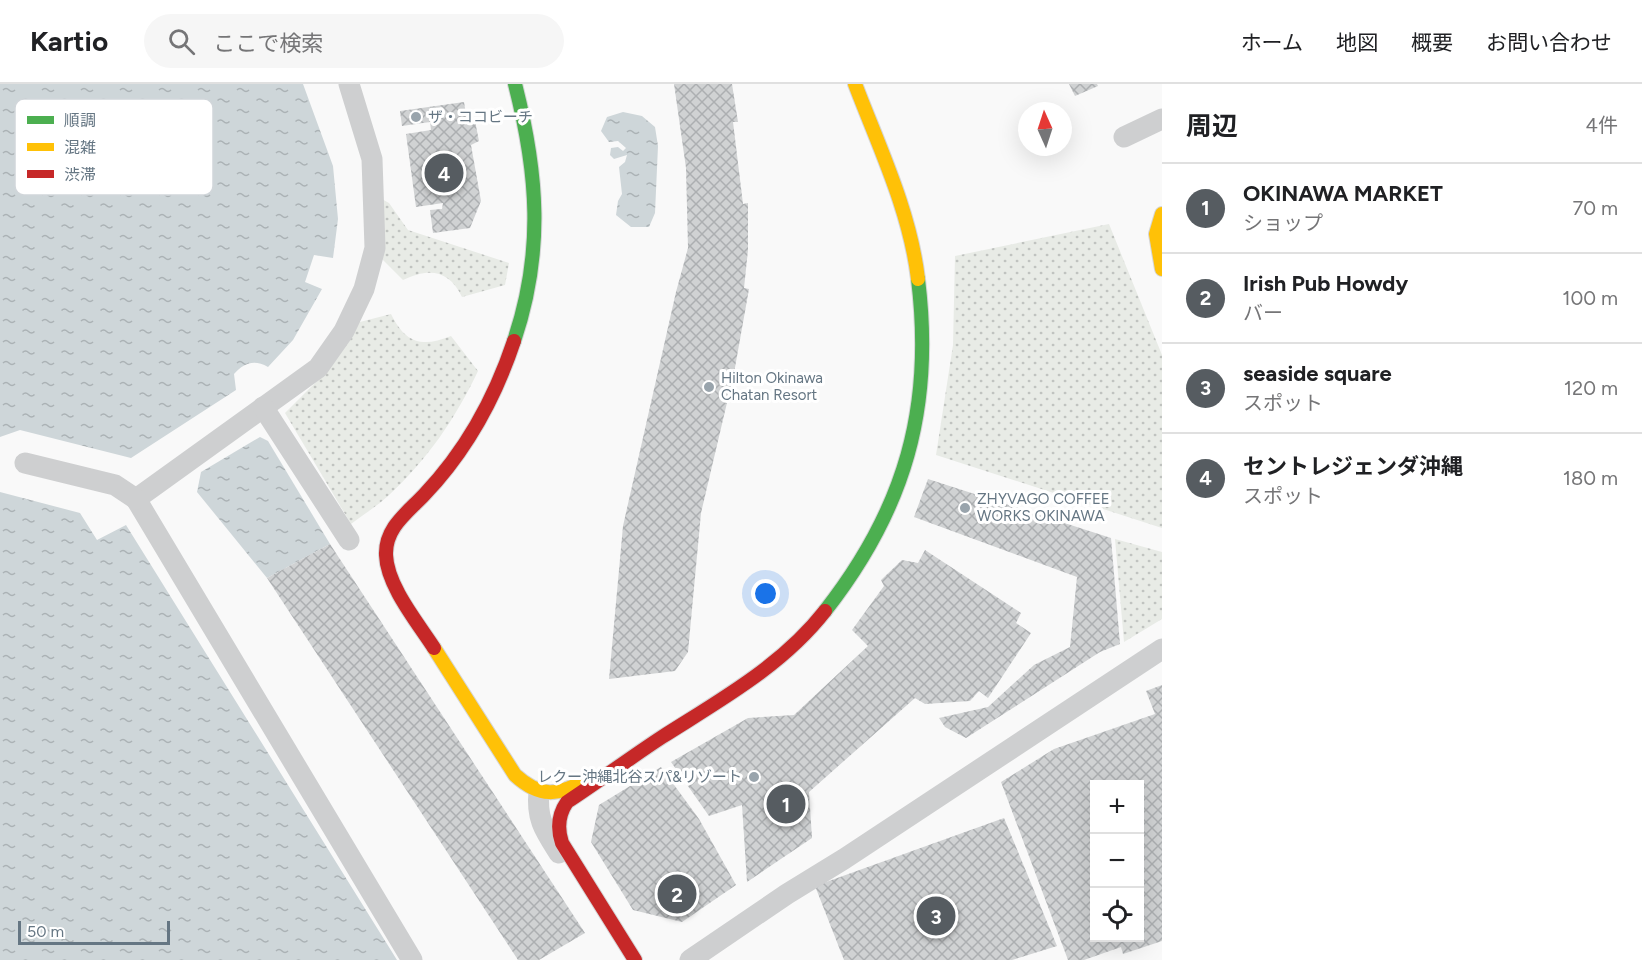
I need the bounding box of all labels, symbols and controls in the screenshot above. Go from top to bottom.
search box [144,14,564,68]
text: Kartio [30,24,108,58]
icon: search [165,25,198,58]
text: ここで検索 [213,30,323,57]
text: ホーム [1241,30,1303,55]
text: 地図 [1336,30,1378,55]
text: 概要 [1411,30,1453,55]
text: お問い合わせ [1486,30,1612,55]
legend [15,99,213,195]
north arrow [1018,102,1072,156]
place label: ザ・ココビーチ [428,108,533,126]
marker: ザ・ココビーチ [409,110,423,124]
text: 周辺 [1186,110,1238,142]
text: 順調 [64,111,96,130]
text: 4件 [1586,113,1618,137]
text: 混雑 [64,138,96,157]
pin: 4 [424,150,464,196]
text: 渋滞 [64,165,96,184]
text: OKINAWA MARKET [1243,180,1443,207]
text: 1 [1201,196,1210,220]
text: 70 m [1572,196,1618,220]
text: ショップ [1243,211,1323,235]
text: Irish Pub Howdy [1243,270,1408,297]
text: 2 [1200,286,1211,310]
text: 100 m [1562,286,1618,310]
text: バー [1243,301,1283,325]
text: seaside square [1243,360,1392,387]
place label: Hilton Okinawa Chatan Resort [721,369,823,404]
text: 3 [1200,376,1211,400]
text: 120 m [1564,376,1618,400]
marker: Hilton Okinawa Chatan Resort [702,380,716,394]
text: スポット [1243,391,1323,415]
text: セントレジェンダ沖縄 [1243,453,1463,480]
text: 4 [1199,466,1212,490]
text: 180 m [1563,466,1618,490]
text: スポット [1243,484,1323,508]
place label: ZHYVAGO COFFEE WORKS OKINAWA [977,490,1110,525]
marker: ZHYVAGO COFFEE WORKS OKINAWA [958,501,972,515]
your location [751,579,780,608]
place label: レクー沖縄北谷スパ&リゾート [537,768,742,786]
marker: レクー沖縄北谷スパ&リゾート [747,770,761,784]
map controls [1090,780,1144,942]
button: + [1090,780,1144,834]
pin: 1 [766,782,806,826]
button: − [1090,834,1144,888]
pin: 2 [658,872,696,916]
button: locate [1090,888,1144,942]
pin: 3 [916,894,956,938]
scale bar [18,918,170,946]
text: 50 m [27,922,64,941]

